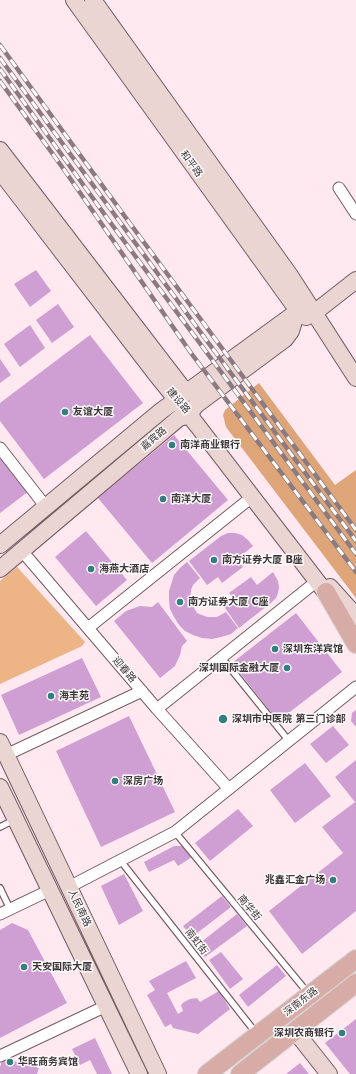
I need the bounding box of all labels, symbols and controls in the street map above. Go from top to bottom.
street label: 和平路 [177,148,205,180]
street label: 建设路 [164,386,192,416]
place label: 友谊大厦 [73,406,113,418]
marker: 友谊大厦 [60,407,70,417]
street label: 嘉宾路 [139,425,169,453]
place label: 南洋商业银行 [180,439,240,451]
marker: 南洋商业银行 [167,440,177,450]
place label: 南洋大厦 [171,493,211,505]
marker: 南洋大厦 [158,494,168,504]
place label: 南方证券大厦 B座 [222,554,303,566]
marker: 南方证券大厦 B座 [209,555,219,565]
place label: 海燕大酒店 [99,563,149,575]
marker: 海燕大酒店 [86,564,96,574]
place label: 南方证券大厦 C座 [188,596,269,608]
marker: 南方证券大厦 C座 [175,597,185,607]
place label: 深圳东洋宾馆 [283,643,343,655]
marker: 深圳东洋宾馆 [270,644,280,654]
street label: 迎春路 [110,655,138,685]
place label: 深圳国际金融大厦 [199,662,279,674]
marker: 深圳国际金融大厦 [282,663,292,673]
place label: 海丰苑 [59,690,89,702]
marker: 海丰苑 [46,691,56,701]
marker: 深圳市中医院 第三门诊部 [217,713,229,725]
place label: 深圳市中医院 第三门诊部 [232,713,345,725]
place label: 深房广场 [123,775,163,787]
marker: 深房广场 [110,776,120,786]
place label: 兆鑫汇金广场 [265,874,325,886]
marker: 兆鑫汇金广场 [328,875,338,885]
street label: 人民南路 [65,887,93,929]
street label: 南华街 [235,893,263,923]
street label: 南虹街 [182,926,210,958]
place label: 天安国际大厦 [32,961,92,973]
marker: 天安国际大厦 [19,962,29,972]
street label: 深南东路 [282,985,320,1019]
place label: 深圳农商银行 [274,1027,334,1039]
marker: 深圳农商银行 [337,1028,347,1038]
place label: 华旺商务宾馆 [18,1056,78,1068]
marker: 华旺商务宾馆 [5,1057,15,1067]

